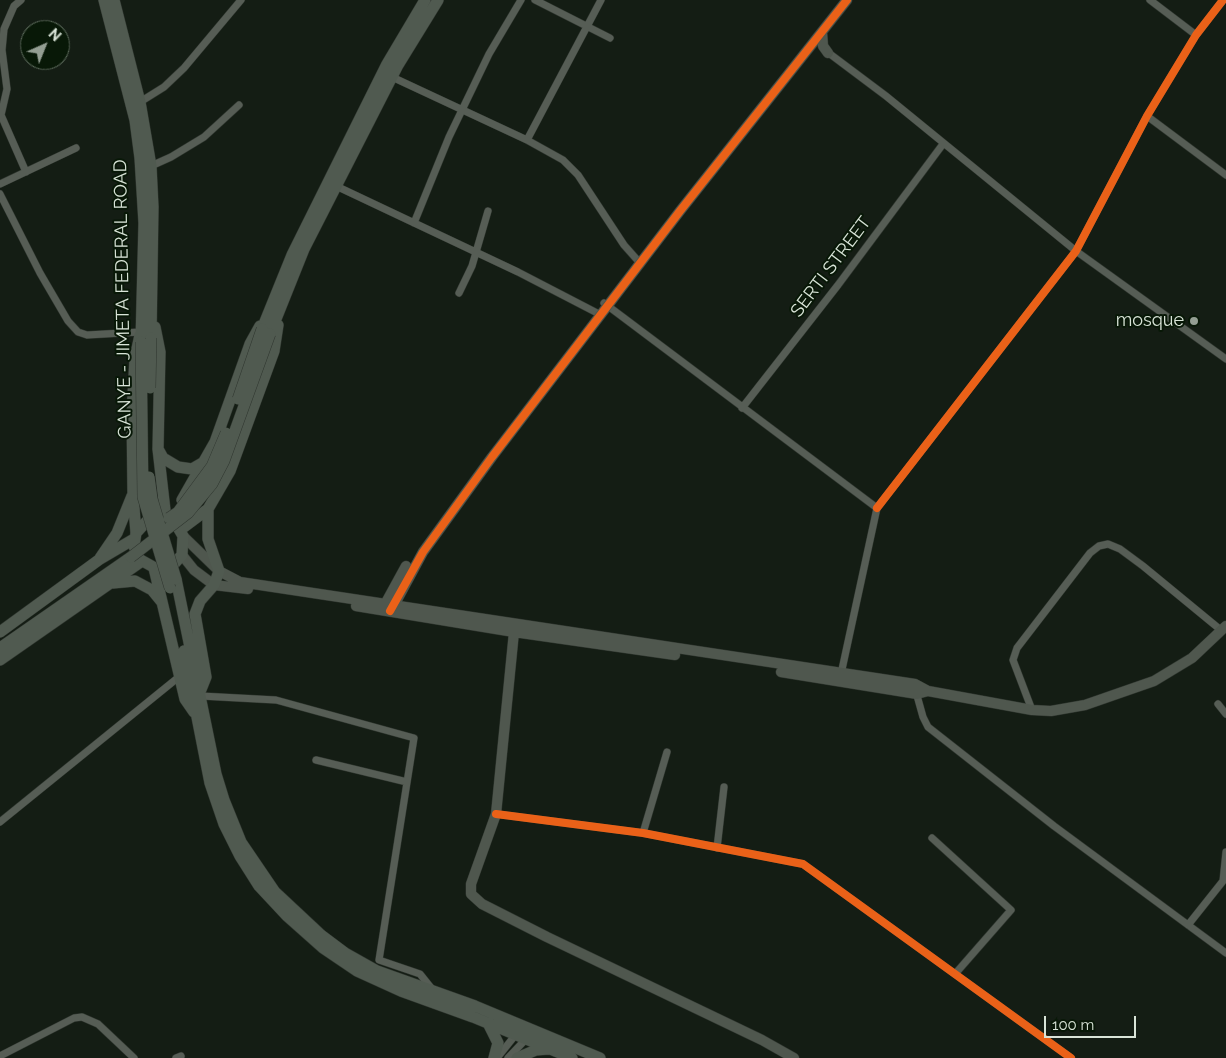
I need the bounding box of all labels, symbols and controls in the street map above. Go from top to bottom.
north arrow [20,20,70,70]
text: N [45,25,64,44]
street label: GANYE - JIMETA FEDERAL ROAD [110,159,136,439]
street label: SERTI STREET [786,213,876,321]
place label: mosque [1116,310,1184,332]
marker: mosque [1188,315,1200,327]
scale bar [1046,1006,1138,1038]
text: 100 m [1052,1016,1094,1034]

